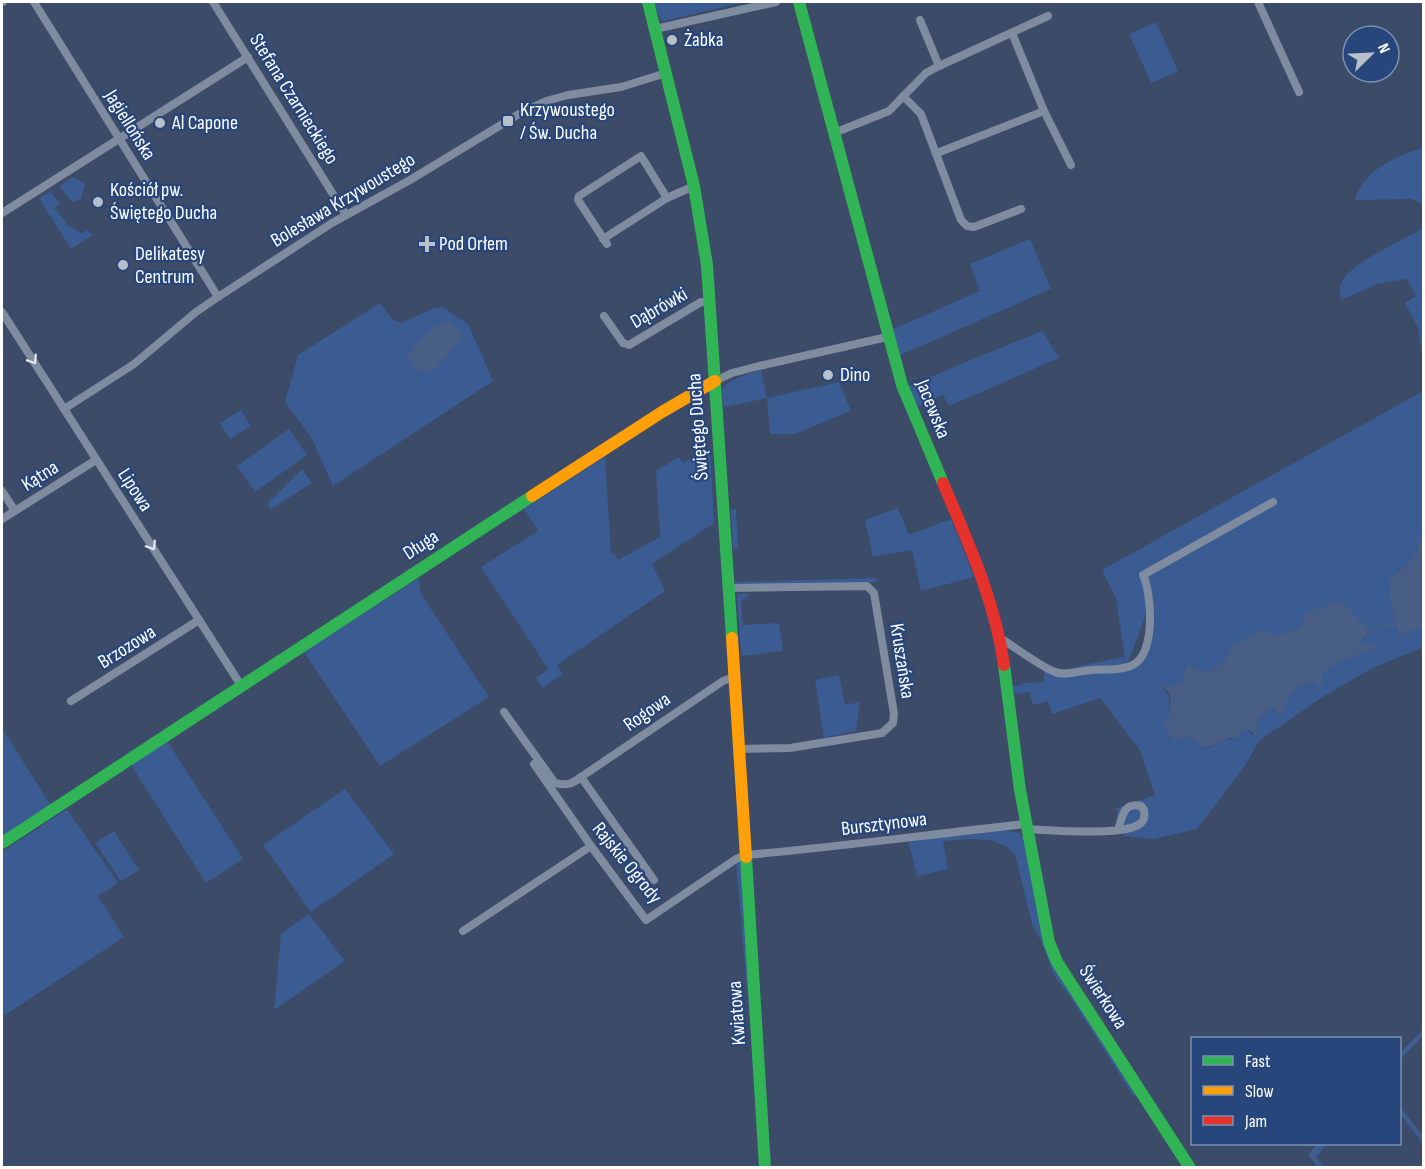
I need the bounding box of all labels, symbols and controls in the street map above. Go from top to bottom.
north arrow [1341,24,1401,84]
place label: Żabka [684,28,723,52]
street label: Stefana Czarnieckiego [244,29,344,169]
marker: Żabka [665,33,679,47]
text: N [1373,41,1394,56]
street label: Jagiellońska [99,85,161,165]
place label: Krzywoustego / Św. Ducha [520,98,615,145]
place label: Al Capone [171,111,238,135]
marker: Krzywoustego / Św. Ducha [501,114,515,128]
marker: Al Capone [153,116,167,130]
street label: Bolesława Krzywoustego [266,147,420,253]
place label: Kościół pw. Świętego Ducha [110,178,217,225]
marker: Kościół pw. Świętego Ducha [91,195,105,209]
place label: Pod Orłem [439,232,508,256]
marker: Pod Orłem [420,237,434,251]
place label: Delikatesy Centrum [135,242,205,289]
marker: Delikatesy Centrum [116,258,130,272]
street label: Dąbrówki [626,282,692,334]
one-way arrow [25,354,36,365]
place label: Dino [840,363,870,387]
marker: Dino [821,368,835,382]
street label: Świętego Ducha [682,373,714,481]
street label: Jacewska [910,375,956,442]
street label: Kątna [17,455,63,497]
street label: Lipowa [112,464,158,516]
street label: Długa [399,525,443,565]
one-way arrow [145,540,156,551]
street label: Brzozowa [94,620,160,674]
street label: Kruszańska [884,622,920,700]
street label: Rogowa [619,687,675,737]
street label: Bursztynowa [840,807,928,841]
street label: Rajskie Ogrody [587,818,667,909]
street label: Świerkowa [1073,960,1133,1034]
street label: Kwiatowa [723,980,751,1046]
legend [1191,1037,1401,1145]
text: Fast [1245,1051,1271,1072]
text: Slow [1245,1081,1274,1102]
text: Jam [1244,1111,1267,1132]

